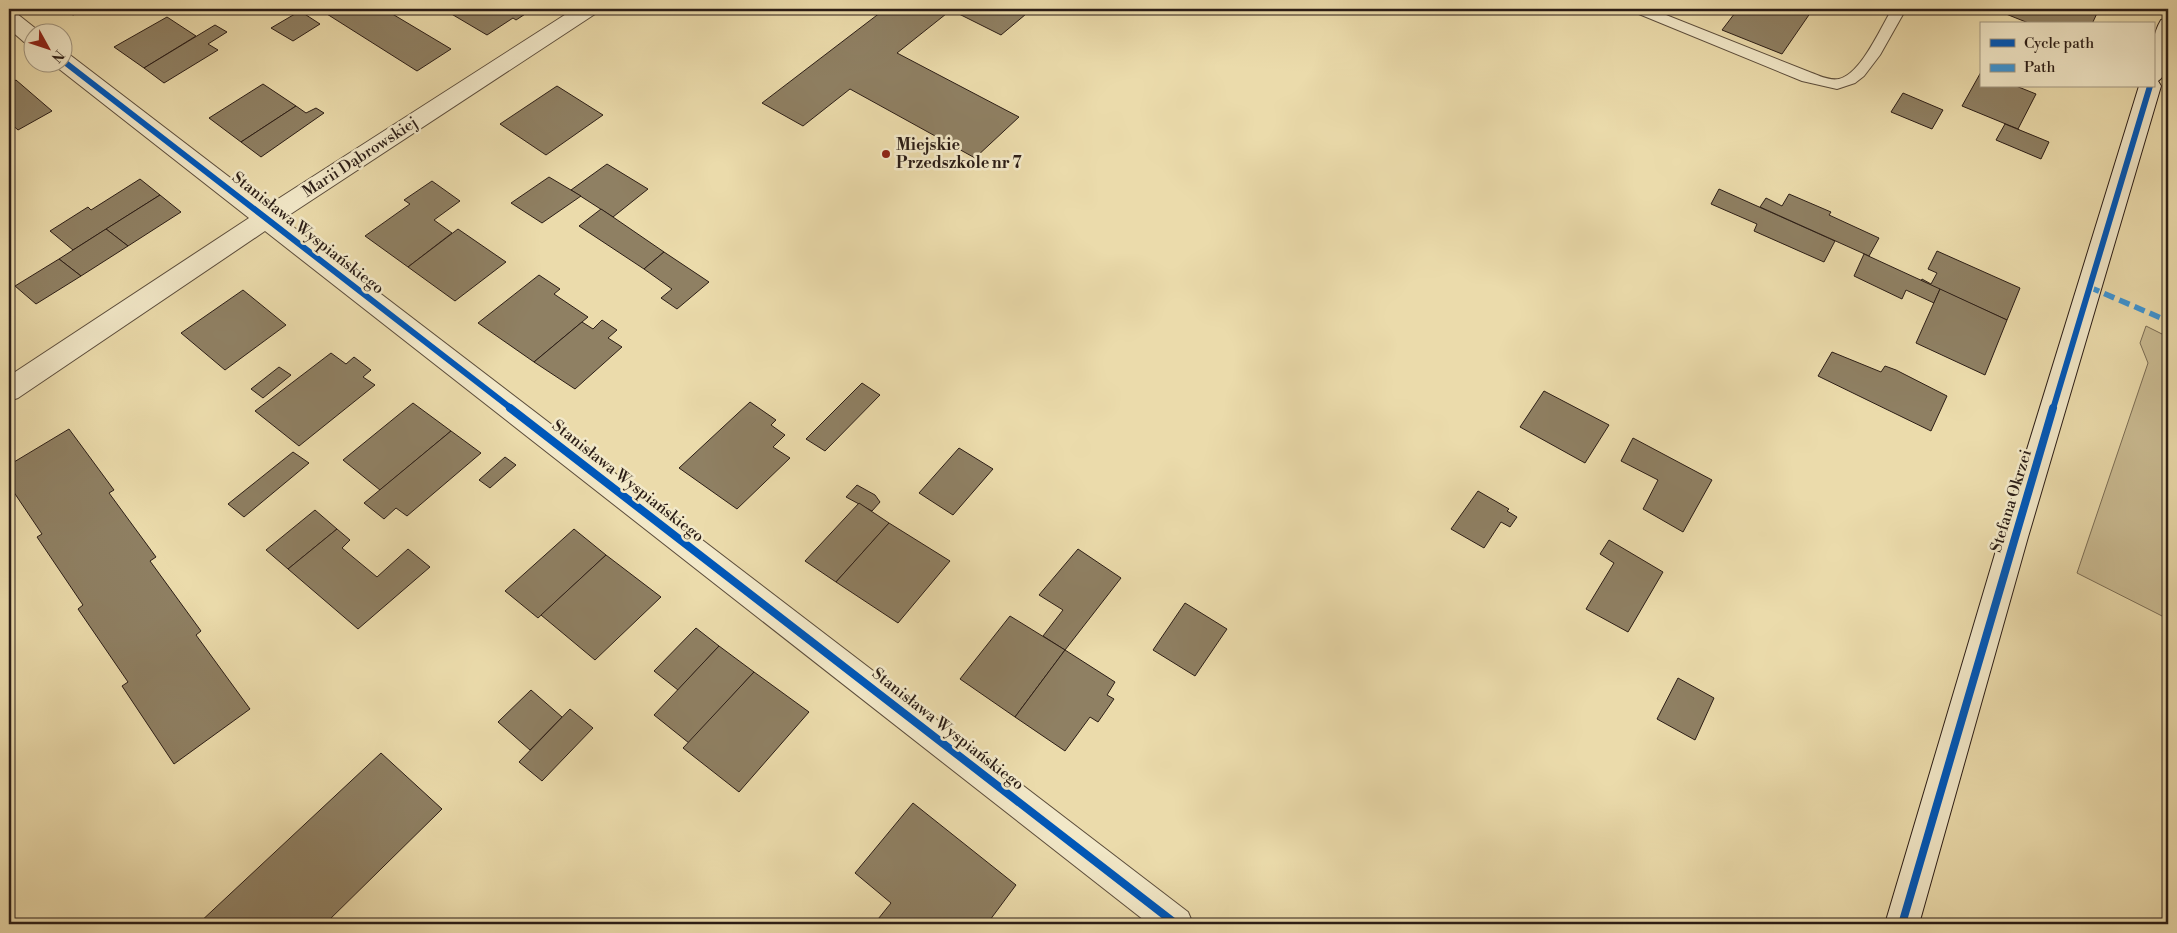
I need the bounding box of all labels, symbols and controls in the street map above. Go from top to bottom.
north arrow [22,22,72,72]
legend [1980,22,2154,88]
text: Cycle path [2024,34,2094,53]
text: N [47,46,68,66]
text: Path [2024,58,2056,77]
street label: Marii Dąbrowskiej [299,112,421,202]
place label: Miejskie Przedszkole nr 7 [896,135,1022,173]
marker: Miejskie Przedszkole nr 7 [880,148,892,160]
street label: Stanisława Wyspiańskiego [228,167,388,299]
street label: Stanisława Wyspiańskiego [548,415,708,547]
street label: Stefana Okrzei [1986,447,2036,555]
street label: Stanisława Wyspiańskiego [868,663,1028,795]

